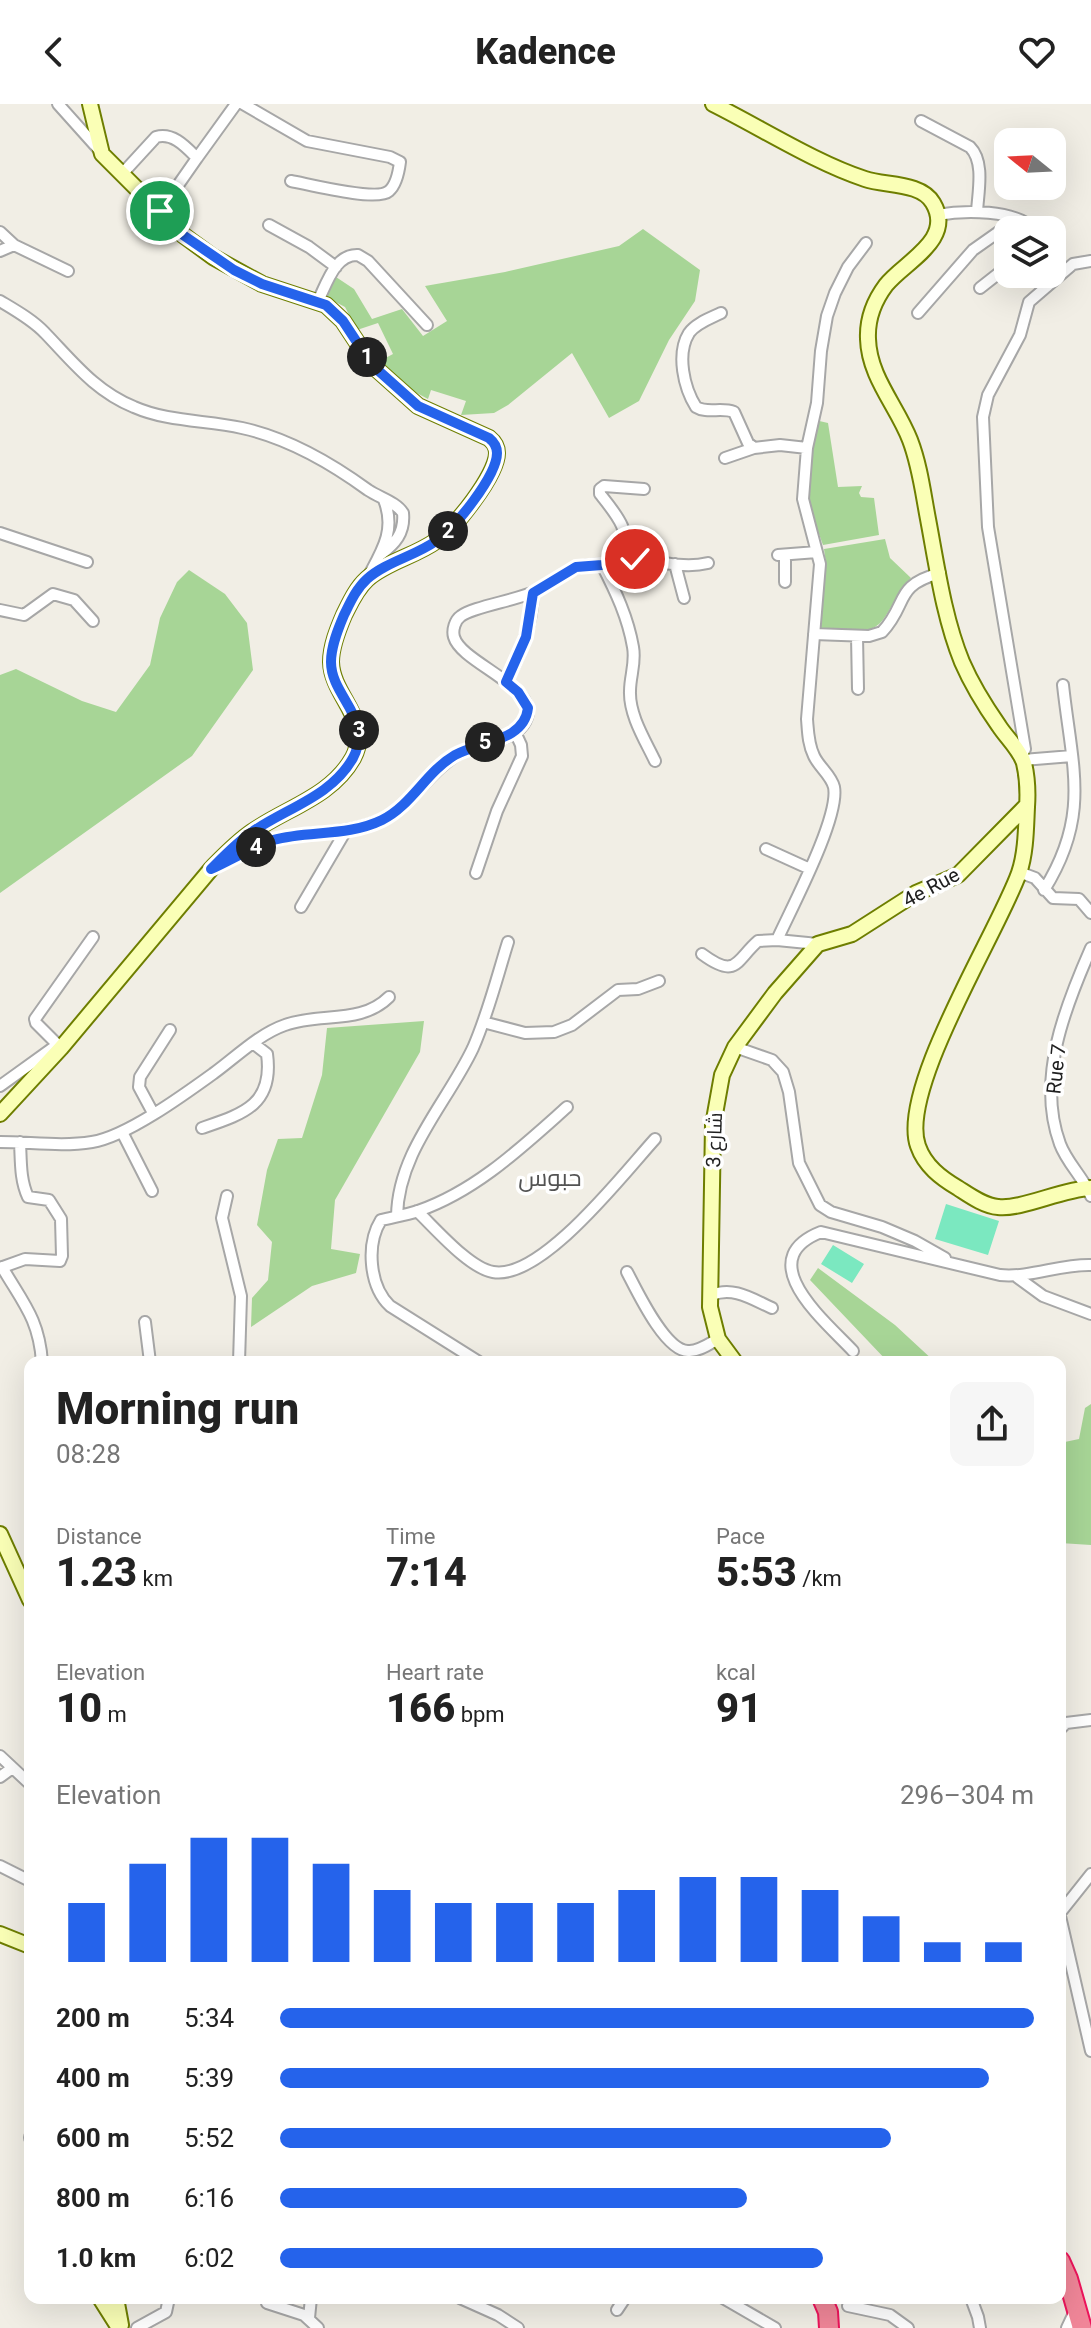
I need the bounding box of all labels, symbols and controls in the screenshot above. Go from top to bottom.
icon: back [32,30,76,74]
icon: heart [1015,30,1059,74]
text: Kadence [475,31,616,73]
north arrow [994,128,1066,200]
map controls [994,128,1066,288]
pin [126,177,194,245]
icon: arrive [138,189,182,233]
button: layers [994,216,1066,288]
pin: 1 [347,337,387,377]
text: 1 [361,344,373,369]
pin: 2 [428,511,468,551]
text: 2 [442,518,454,543]
pin [601,525,669,593]
icon: check [613,537,657,581]
pin: 3 [339,710,379,750]
text: 3 [353,717,365,742]
pin: 5 [465,722,505,762]
text: 5 [479,729,491,754]
pin: 4 [236,827,276,867]
text: 4 [250,834,262,859]
street label: 4e Rue [899,862,963,912]
street label: Rue 7 [1041,1043,1071,1095]
street label: شارع 3 [701,1112,729,1168]
district label: حبوس [518,1164,582,1192]
button: share [950,1382,1034,1466]
text: Morning run [56,1383,299,1435]
text: 08:28 [56,1439,121,1469]
text: Distance [56,1524,142,1549]
text: Time [386,1524,435,1549]
text: Pace [716,1524,765,1549]
text: 1.23 [56,1549,137,1596]
text: 7:14 [386,1549,467,1596]
text: 5:53 [716,1549,797,1596]
text: km [137,1566,173,1591]
text: /km [797,1566,842,1591]
text: Elevation [56,1660,145,1685]
text: Heart rate [386,1660,484,1685]
text: kcal [716,1660,756,1685]
text: 10 [56,1685,102,1732]
text: 166 [386,1685,455,1732]
text: 91 [716,1685,762,1732]
text: m [102,1702,127,1727]
text: bpm [455,1702,505,1727]
text: Elevation [56,1780,161,1810]
text: 296–304 m [900,1780,1034,1810]
text: 200 m [56,2003,130,2033]
text: 5:34 [184,2003,234,2033]
text: 400 m [56,2063,130,2093]
text: 5:39 [184,2063,234,2093]
text: 600 m [56,2123,130,2153]
text: 5:52 [184,2123,234,2153]
text: 800 m [56,2183,130,2213]
text: 6:16 [184,2183,234,2213]
text: 1.0 km [56,2243,136,2273]
text: 6:02 [184,2243,234,2273]

